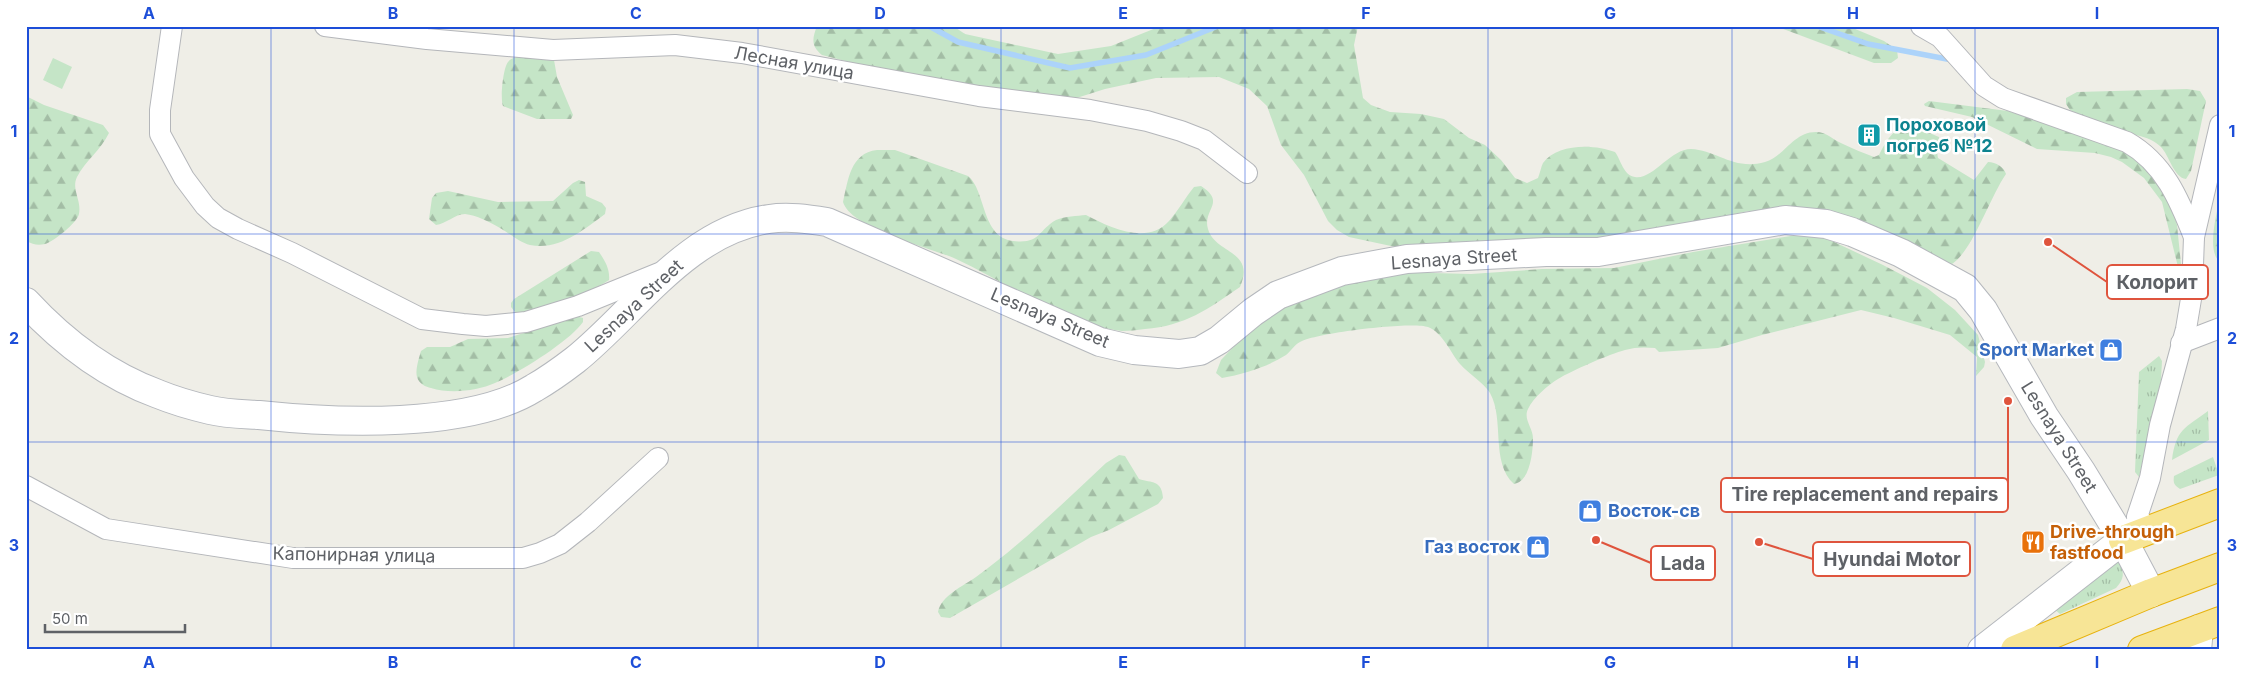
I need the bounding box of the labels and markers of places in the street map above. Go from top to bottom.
place label: Пороховой погреб №12 [1886,114,1993,156]
building icon: Пороховой погреб №12 [1856,122,1882,148]
callout: Колорит [2107,265,2208,299]
shop icon: Sport Market [2098,337,2124,363]
place label: Sport Market [1979,339,2094,360]
callout: Tire replacement and repairs [1721,478,2008,512]
shop icon: Восток-св [1577,498,1603,524]
place label: Восток-св [1608,500,1700,521]
place label: Drive-through fastfood [2050,521,2175,563]
restaurant icon: Drive-through fastfood [2020,529,2046,555]
shop icon: Газ восток [1525,534,1551,560]
place label: Газ восток [1424,536,1521,557]
callout: Hyundai Motor [1813,542,1970,576]
callout: Lada [1651,546,1715,580]

